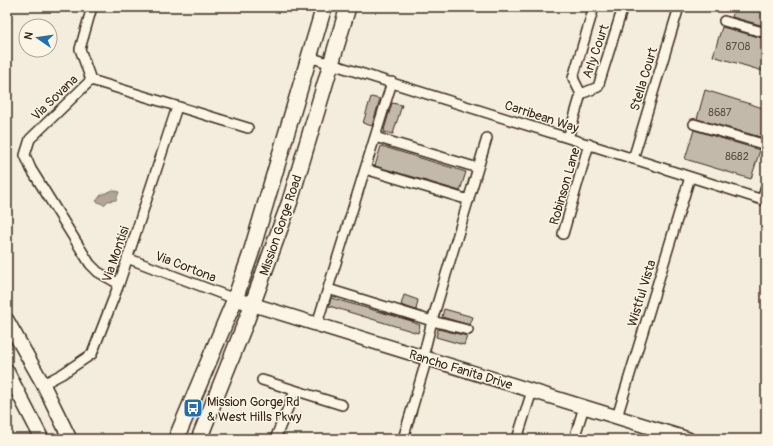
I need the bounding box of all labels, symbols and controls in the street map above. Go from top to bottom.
north arrow [18,18,58,58]
street label: Arly Court [579,22,613,80]
text: N [22,30,36,41]
house number: 8708 [726,40,751,53]
street label: Stella Court [627,45,661,113]
street label: Via Sovana [28,72,81,124]
street label: Carribean Way [503,97,581,137]
house number: 8687 [708,106,732,119]
street label: Robinson Lane [546,145,584,227]
house number: 8682 [725,150,749,163]
street label: Mission Gorge Road [256,173,306,278]
street label: Via Montisi [99,224,133,284]
street label: Via Cortona [153,248,218,286]
street label: Wistful Vista [624,258,660,329]
street label: Rancho Fanita Drive [407,347,515,393]
place label: Mission Gorge Rd & West Hills Pkwy [207,394,302,425]
bus stop icon: Mission Gorge Rd & West Hills Pkwy [182,397,204,419]

